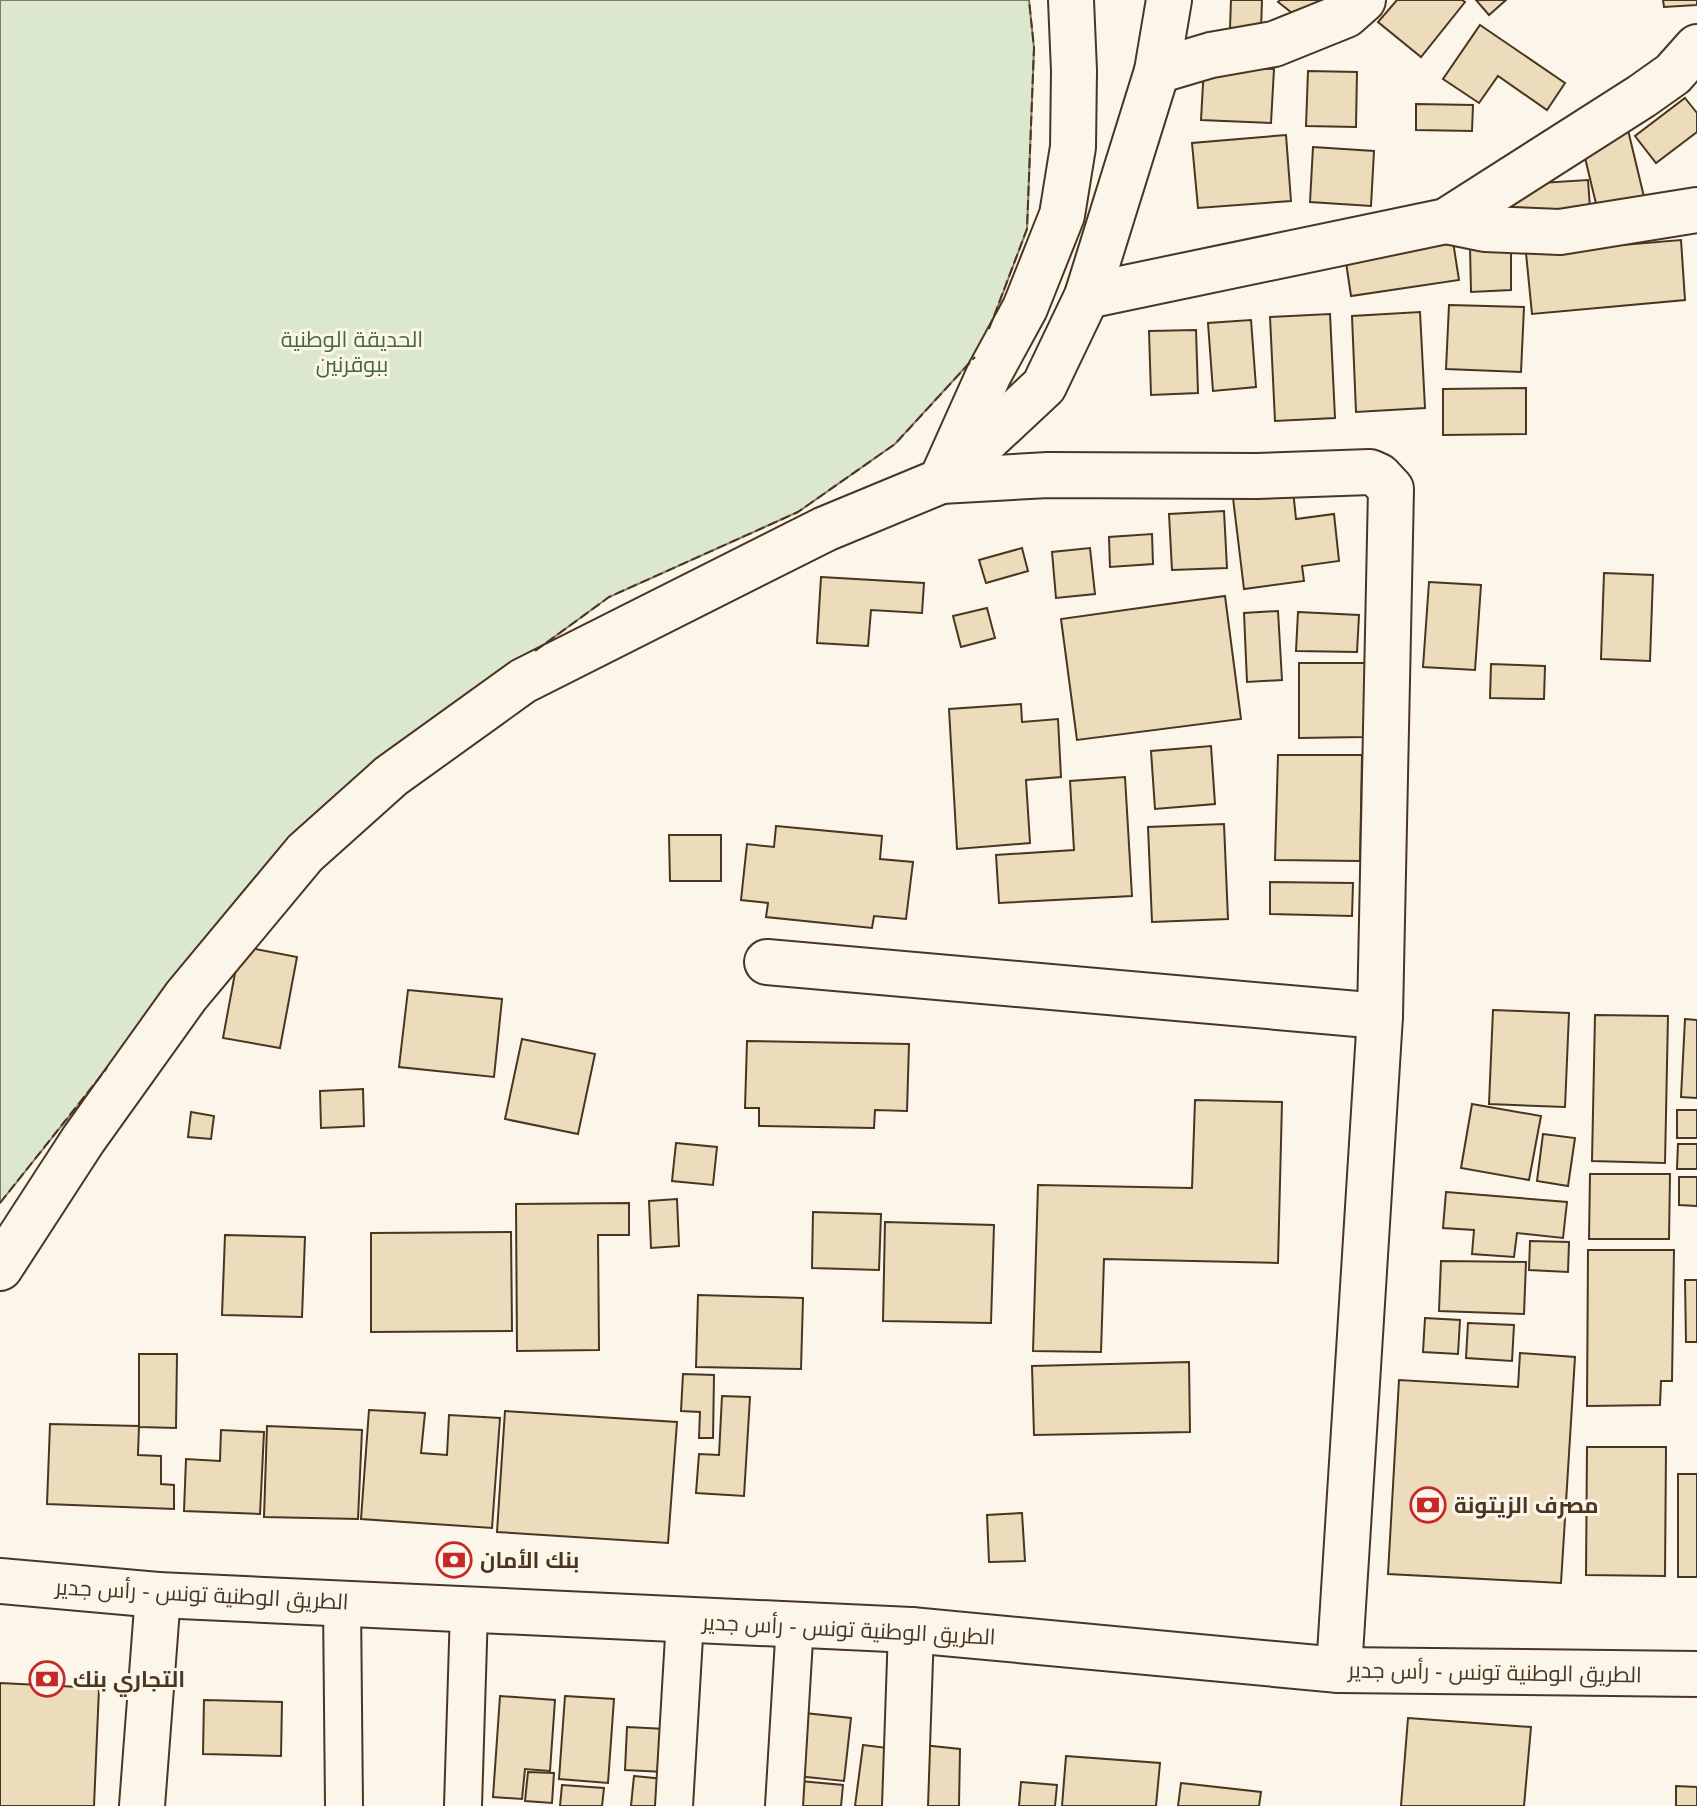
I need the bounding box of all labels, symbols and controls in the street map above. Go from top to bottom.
park label: الحديقة الوطنية ببوقرنين [281,327,423,378]
bank icon: مصرف الزيتونة [1409,1486,1447,1524]
place label: مصرف الزيتونة [1454,1493,1599,1519]
bank icon: بنك الأمان [435,1541,473,1579]
place label: بنك الأمان [480,1548,579,1573]
street label: الطريق الوطنية تونس - رأس جدير [53,1573,349,1616]
street label: الطريق الوطنية تونس - رأس جدير [700,1608,996,1651]
street label: الطريق الوطنية تونس - رأس جدير [1346,1656,1642,1689]
bank icon: التجاري بنك [28,1660,66,1698]
place label: التجاري بنك [73,1667,185,1697]

